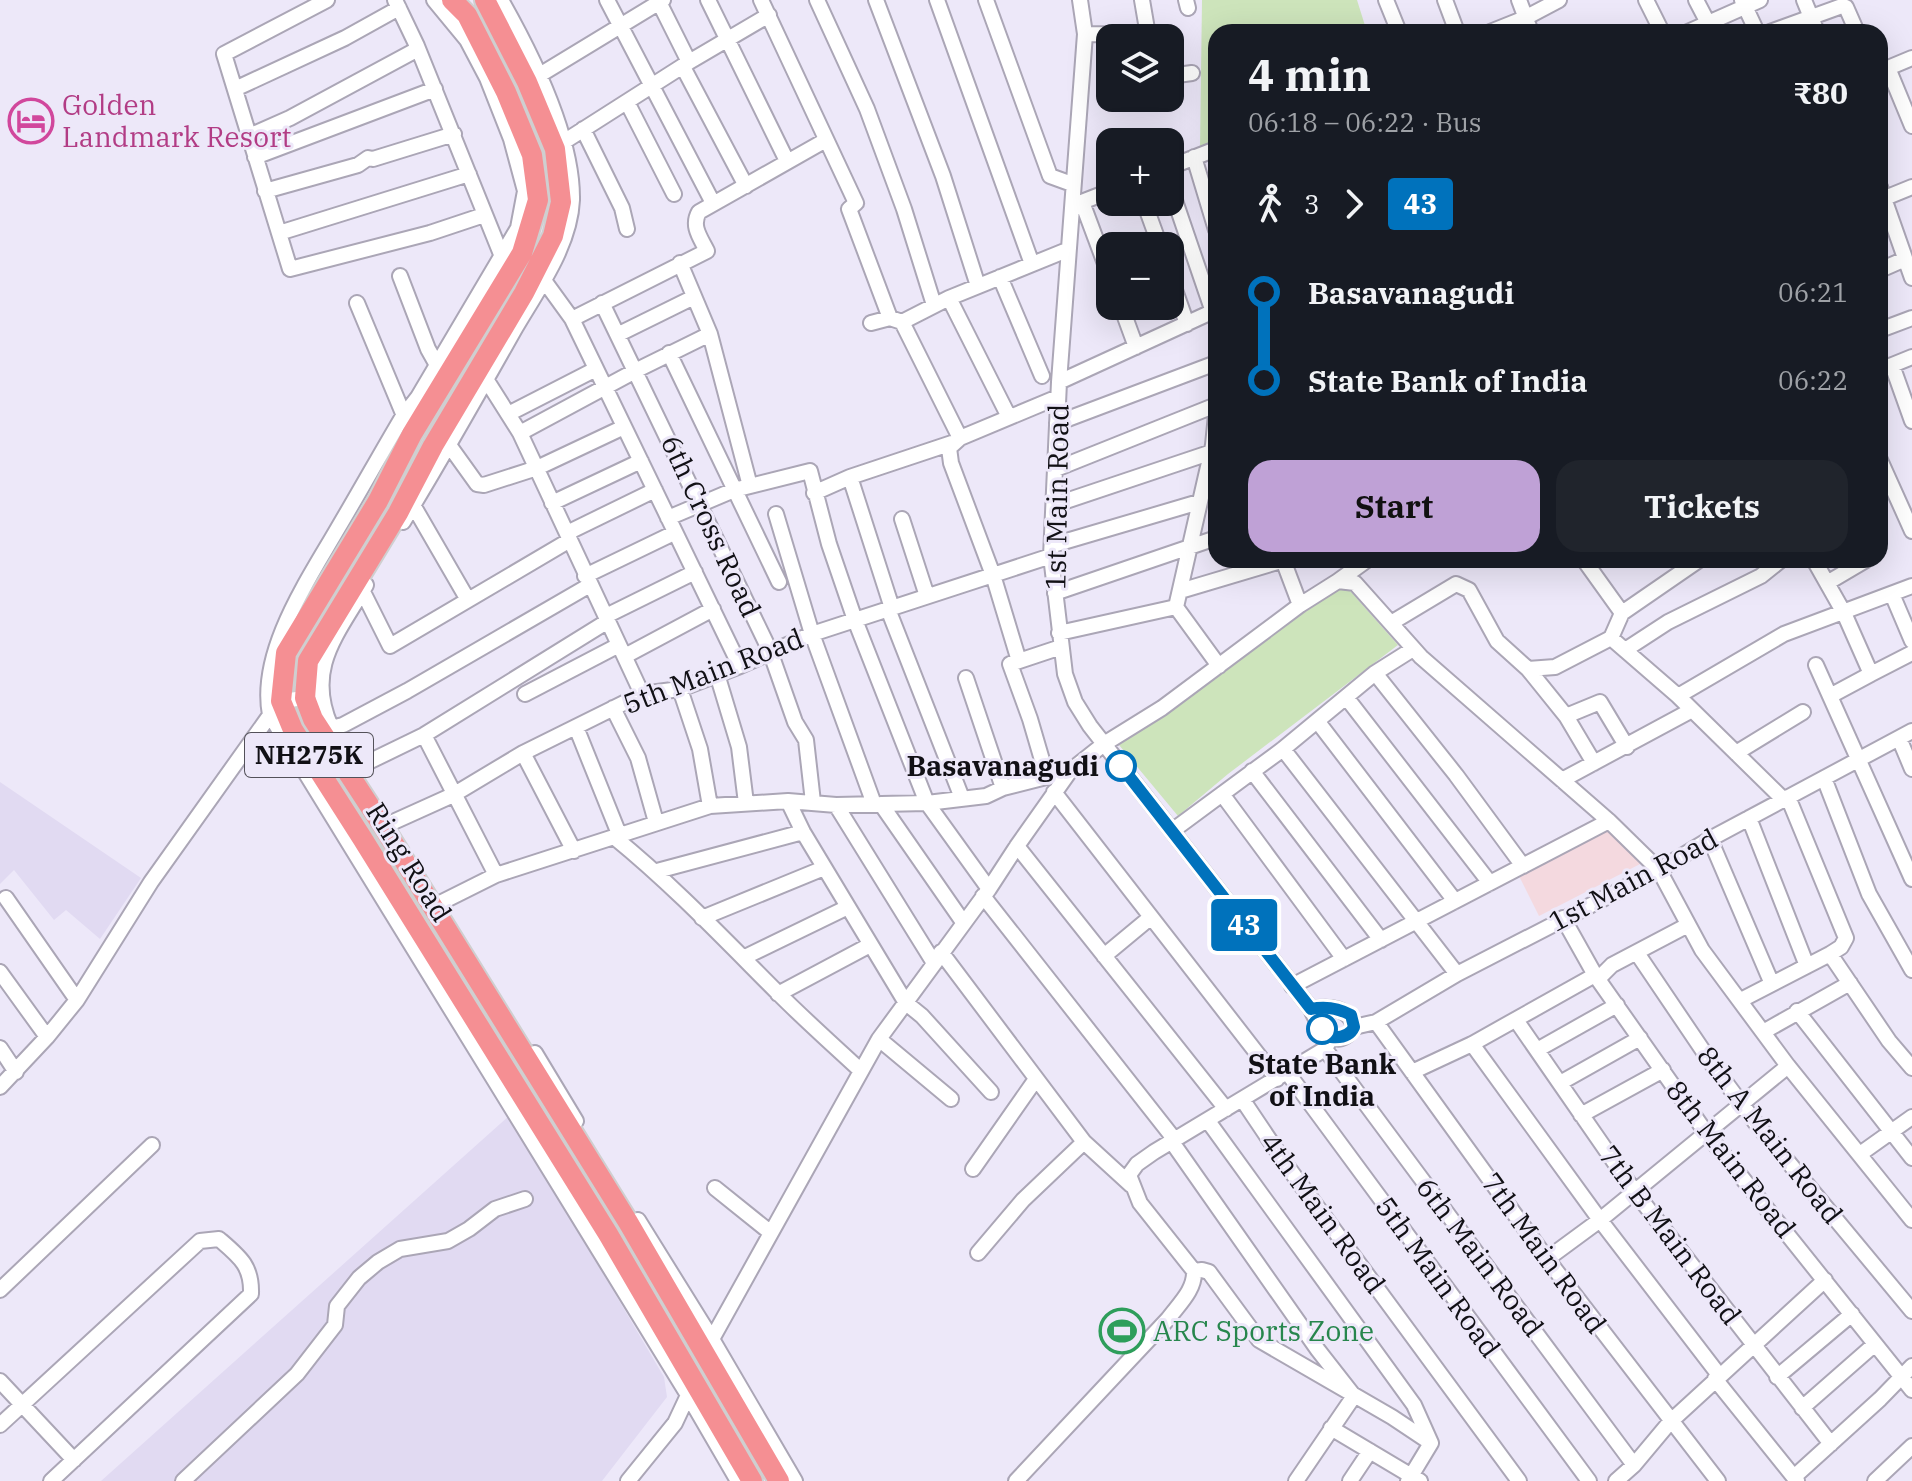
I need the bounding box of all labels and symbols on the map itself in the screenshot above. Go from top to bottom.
place label: Golden Landmark Resort [62,86,292,155]
hotel icon: Golden Landmark Resort [7,97,55,145]
street label: 1st Main Road [1036,404,1077,590]
street label: 6th Cross Road [653,429,770,623]
street label: 5th Main Road [617,619,808,722]
road number: NH275K [245,733,373,777]
place label: Basavanagudi [906,747,1099,784]
marker: Basavanagudi [1106,751,1136,781]
street label: Ring Road [358,795,461,928]
street label: 1st Main Road [1542,819,1724,940]
line badge: 43 [1208,899,1280,951]
marker: State Bank of India [1307,1014,1337,1044]
street label: 8th A Main Road [1689,1038,1851,1231]
place label: State Bank of India [1248,1045,1397,1114]
street label: 8th Main Road [1658,1072,1805,1245]
street label: 4th Main Road [1252,1125,1394,1301]
street label: 7th B Main Road [1591,1137,1750,1332]
street label: 7th Main Road [1473,1165,1615,1341]
street label: 6th Main Road [1408,1170,1552,1344]
street label: 5th Main Road [1367,1189,1509,1365]
sports icon: ARC Sports Zone [1098,1307,1146,1355]
place label: ARC Sports Zone [1153,1312,1374,1349]

